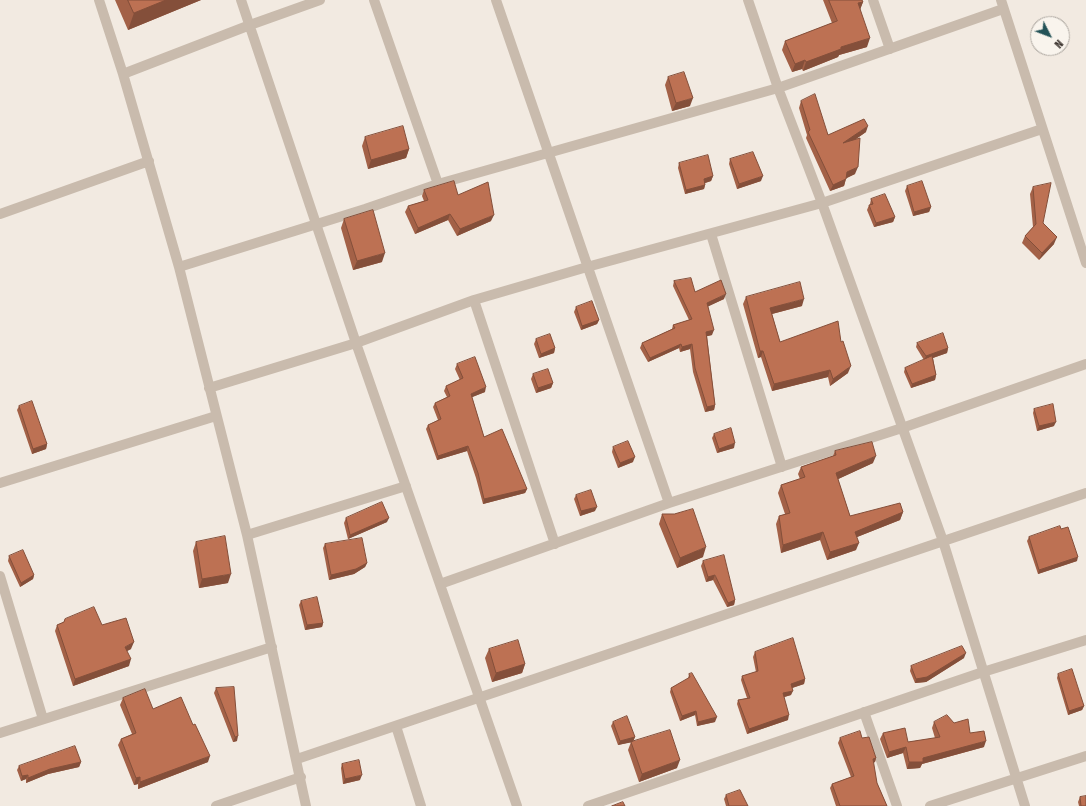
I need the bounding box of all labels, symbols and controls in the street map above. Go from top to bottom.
north arrow [1030,16,1070,56]
text: N [1052,37,1066,50]

